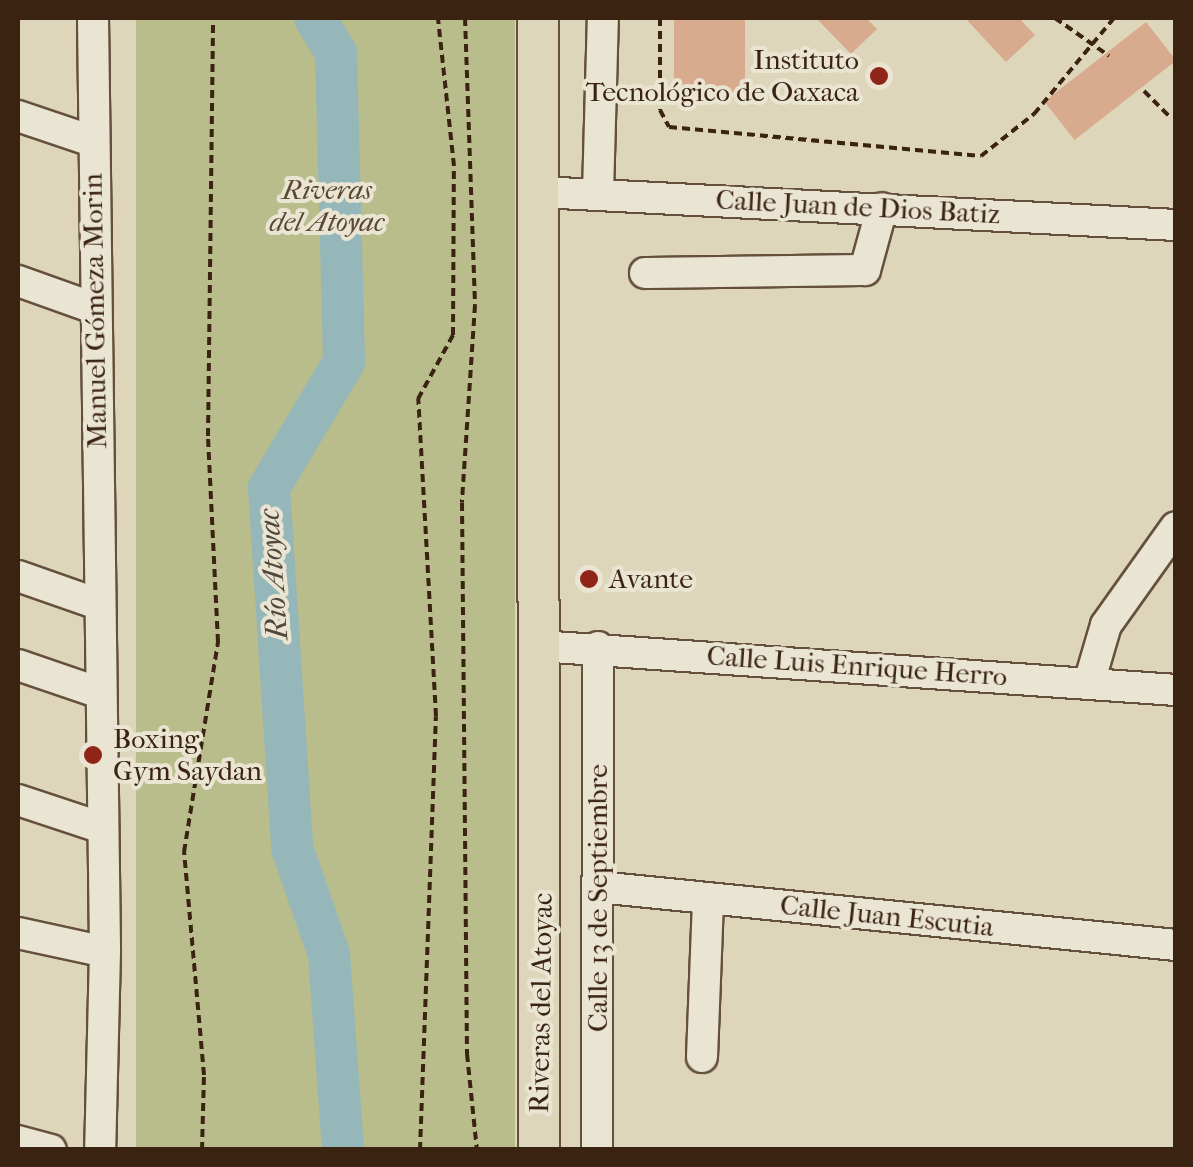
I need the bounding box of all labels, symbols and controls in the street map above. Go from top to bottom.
place label: Instituto Tecnológico de Oaxaca [586,43,859,109]
marker: Instituto Tecnológico de Oaxaca [868,65,890,87]
street label: Manuel Gómeza Morin [76,173,114,449]
park label: Riveras del Atoyac [270,173,384,239]
street label: Calle Juan de Dios Batiz [715,183,1001,231]
water label: Río Atoyac [251,507,297,641]
place label: Avante [609,562,693,596]
marker: Avante [578,568,600,590]
street label: Calle Luis Enrique Herro [706,639,1008,693]
place label: Boxing Gym Saydan [113,722,262,788]
marker: Boxing Gym Saydan [82,744,104,766]
street label: Calle 13 de Septiembre [581,764,615,1032]
street label: Calle Juan Escutia [778,888,996,944]
street label: Riveras del Atoyac [522,893,560,1113]

